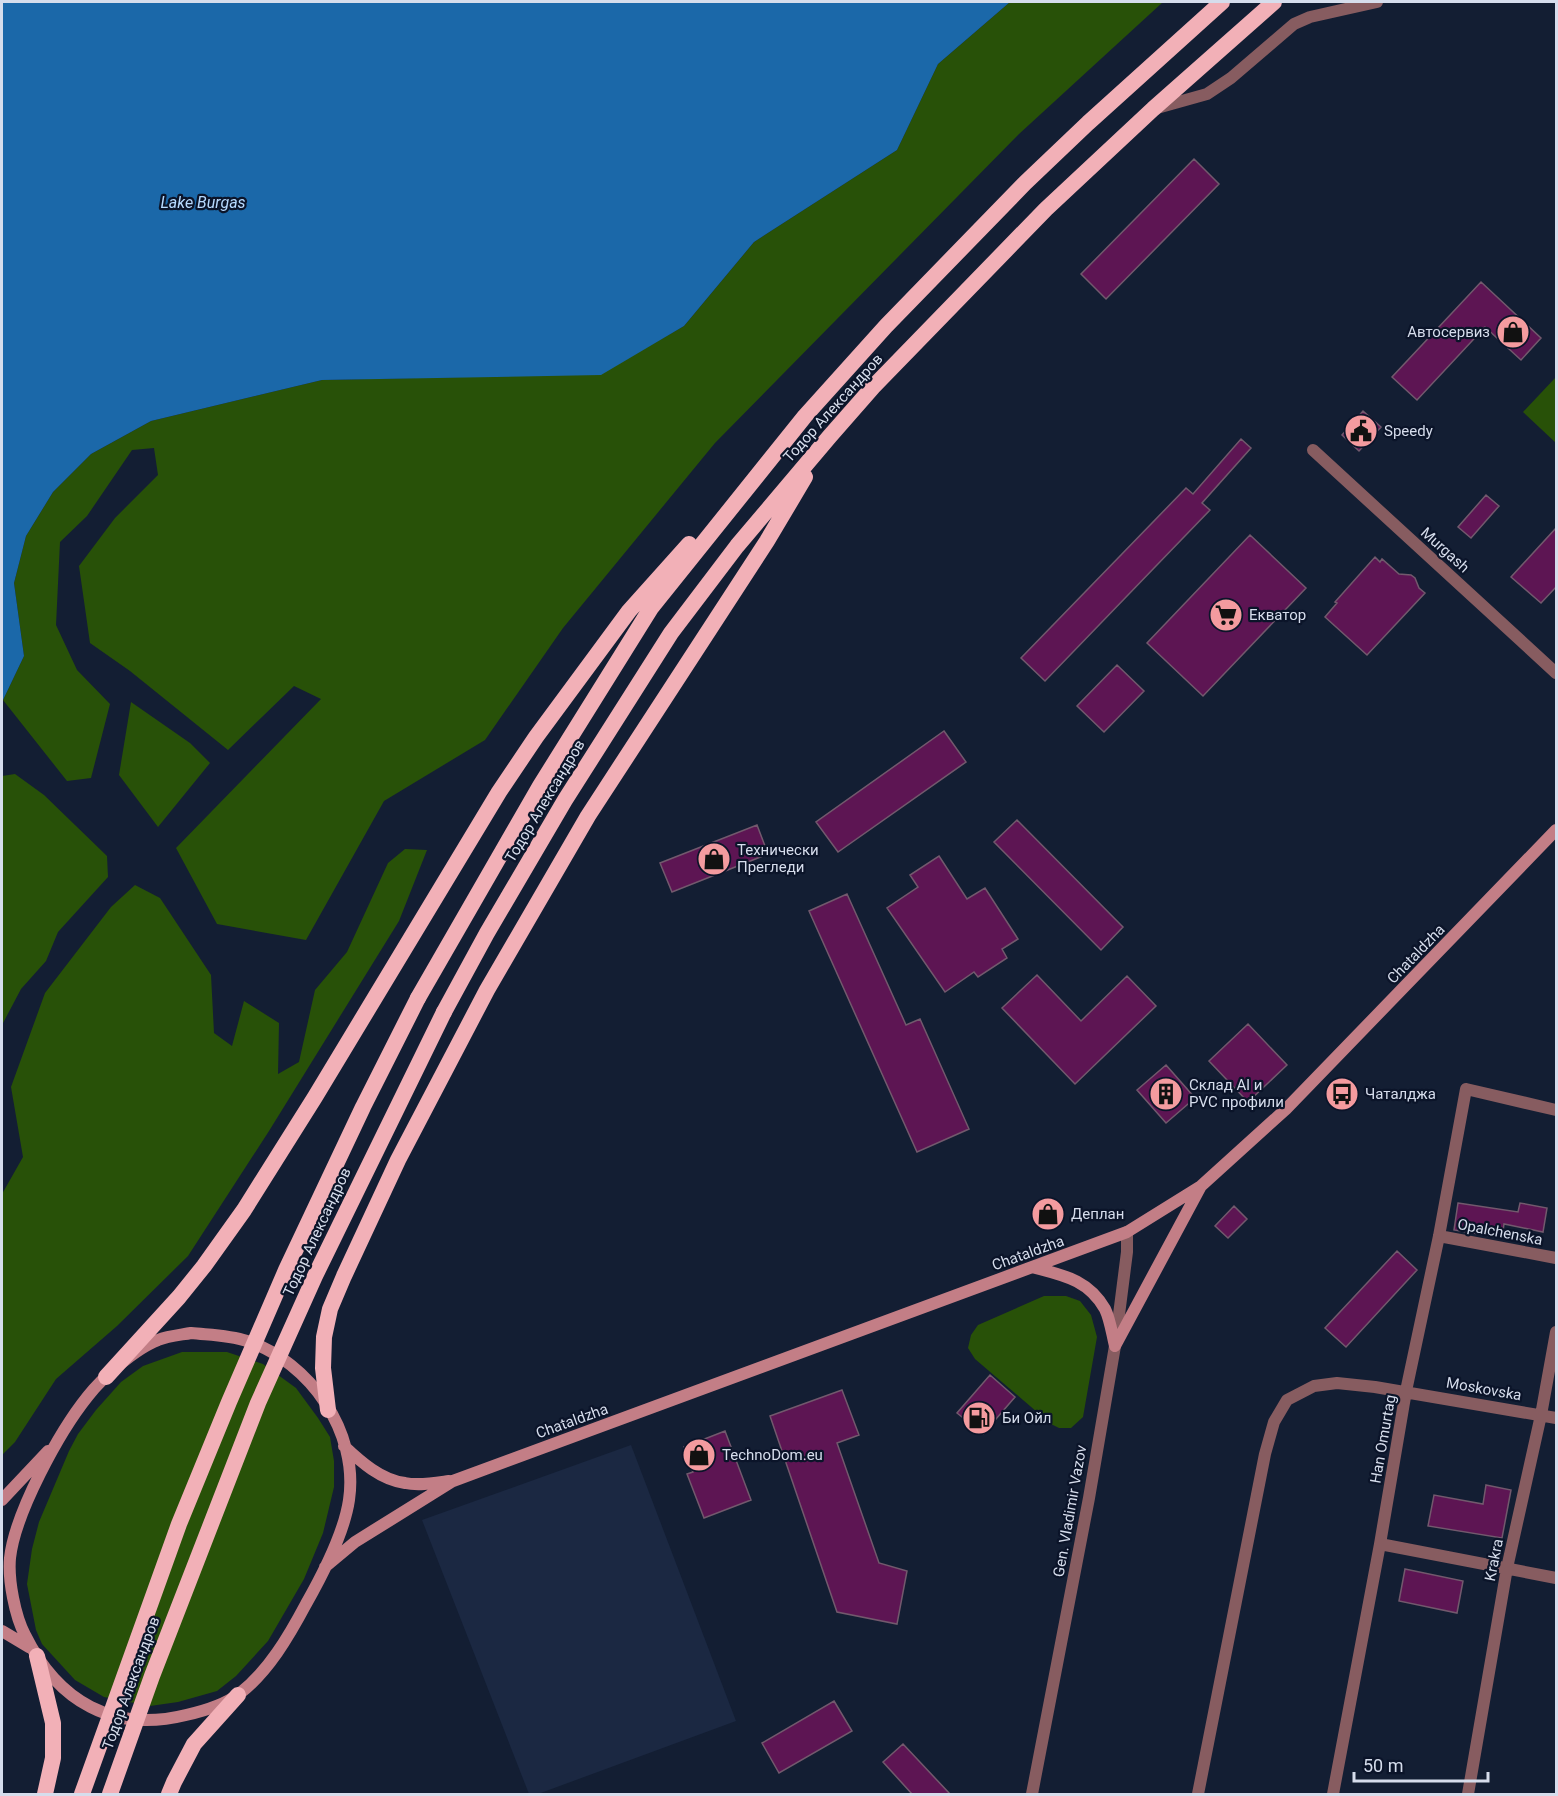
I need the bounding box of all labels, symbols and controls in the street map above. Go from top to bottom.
water label: Lake Burgas [160,193,246,212]
shop icon: Автосервиз [1495,314,1531,350]
place label: Автосервиз [1407,323,1490,341]
street label: Тодор Александров [780,350,886,466]
public building icon: Speedy [1343,413,1379,449]
place label: Speedy [1384,422,1433,440]
street label: Murgash [1417,524,1473,576]
supermarket icon: Екватор [1208,597,1244,633]
place label: Екватор [1249,606,1306,624]
street label: Тодор Александров [501,736,589,866]
shop icon: Технически Прегледи [696,841,732,877]
place label: Технически Прегледи [737,841,819,876]
street label: Chataldzha [1383,921,1449,987]
building icon: Склад Al и PVC профили [1148,1076,1184,1112]
place label: Склад Al и PVC профили [1189,1076,1284,1111]
bus stop icon: Чаталджа [1324,1076,1360,1112]
place label: Чаталджа [1365,1085,1436,1103]
street label: Тодор Александров [279,1165,355,1299]
shop icon: Деплан [1030,1196,1066,1232]
place label: Деплан [1071,1205,1124,1223]
street label: Opalchenska [1456,1215,1544,1249]
street label: Chataldzha [990,1232,1066,1274]
street label: Moskovska [1445,1374,1523,1404]
street label: Han Omurtag [1366,1393,1400,1485]
street label: Chataldzha [534,1400,610,1442]
fuel station icon: Би Ойл [961,1400,997,1436]
place label: Би Ойл [1002,1409,1051,1427]
shop icon: TechnoDom.eu [681,1437,717,1473]
street label: Gen. Vladimir Vazov [1050,1444,1090,1578]
place label: TechnoDom.eu [722,1446,823,1464]
street label: Krakra [1481,1537,1507,1583]
street label: Тодор Александров [99,1614,163,1752]
scale bar [1354,1745,1488,1783]
text: 50 m [1363,1755,1403,1776]

